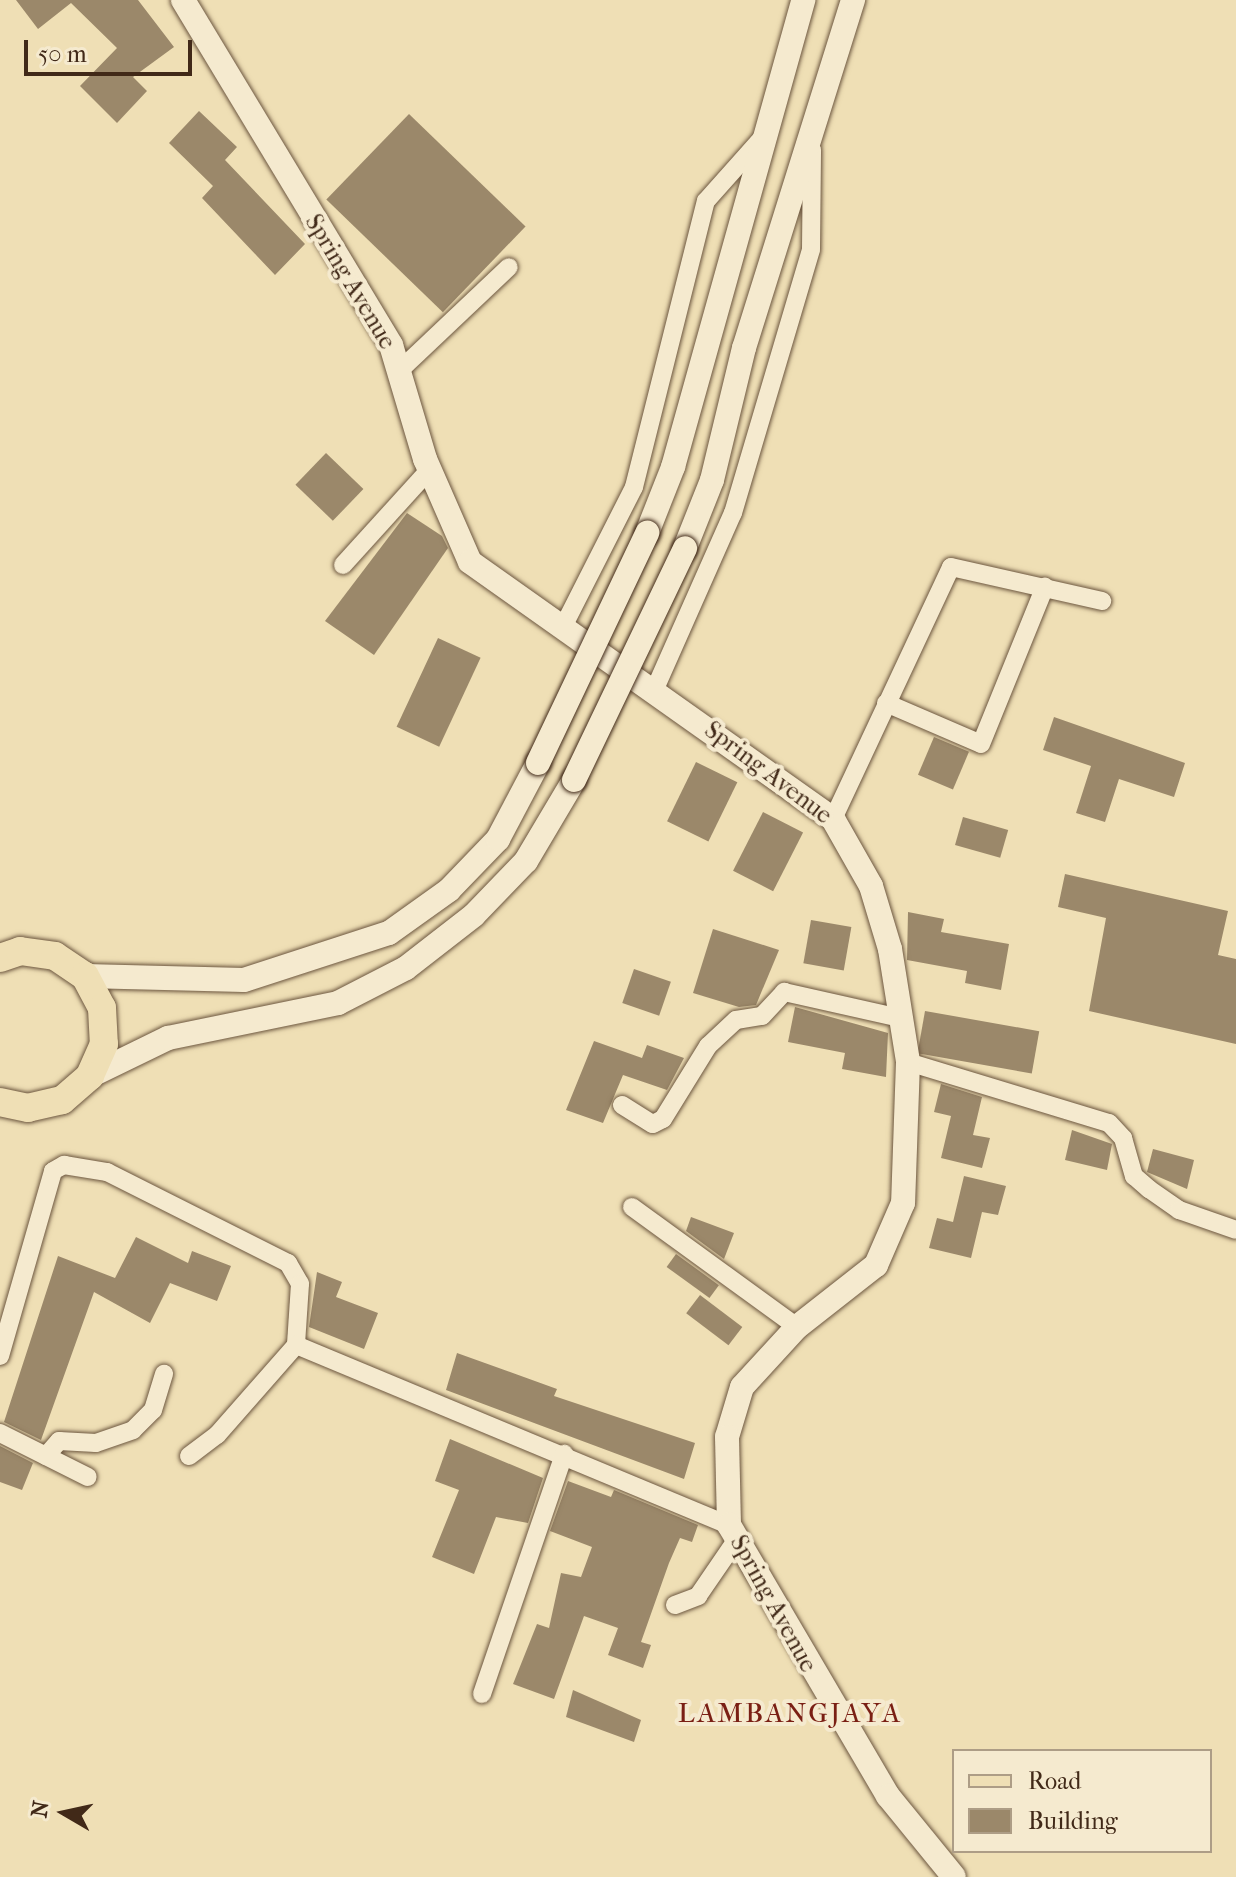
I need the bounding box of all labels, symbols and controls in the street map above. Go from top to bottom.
scale bar [28,24,196,74]
text: 50 m [38,40,87,68]
street label: Spring Avenue [299,209,401,355]
street label: Spring Avenue [699,716,837,830]
street label: Spring Avenue [724,1531,822,1677]
district label: LAMBANGJAYA [678,1696,902,1730]
legend [952,1749,1212,1853]
text: Road [1028,1767,1081,1795]
north arrow [24,1773,104,1853]
text: N [26,1799,54,1820]
text: Building [1028,1807,1118,1835]

